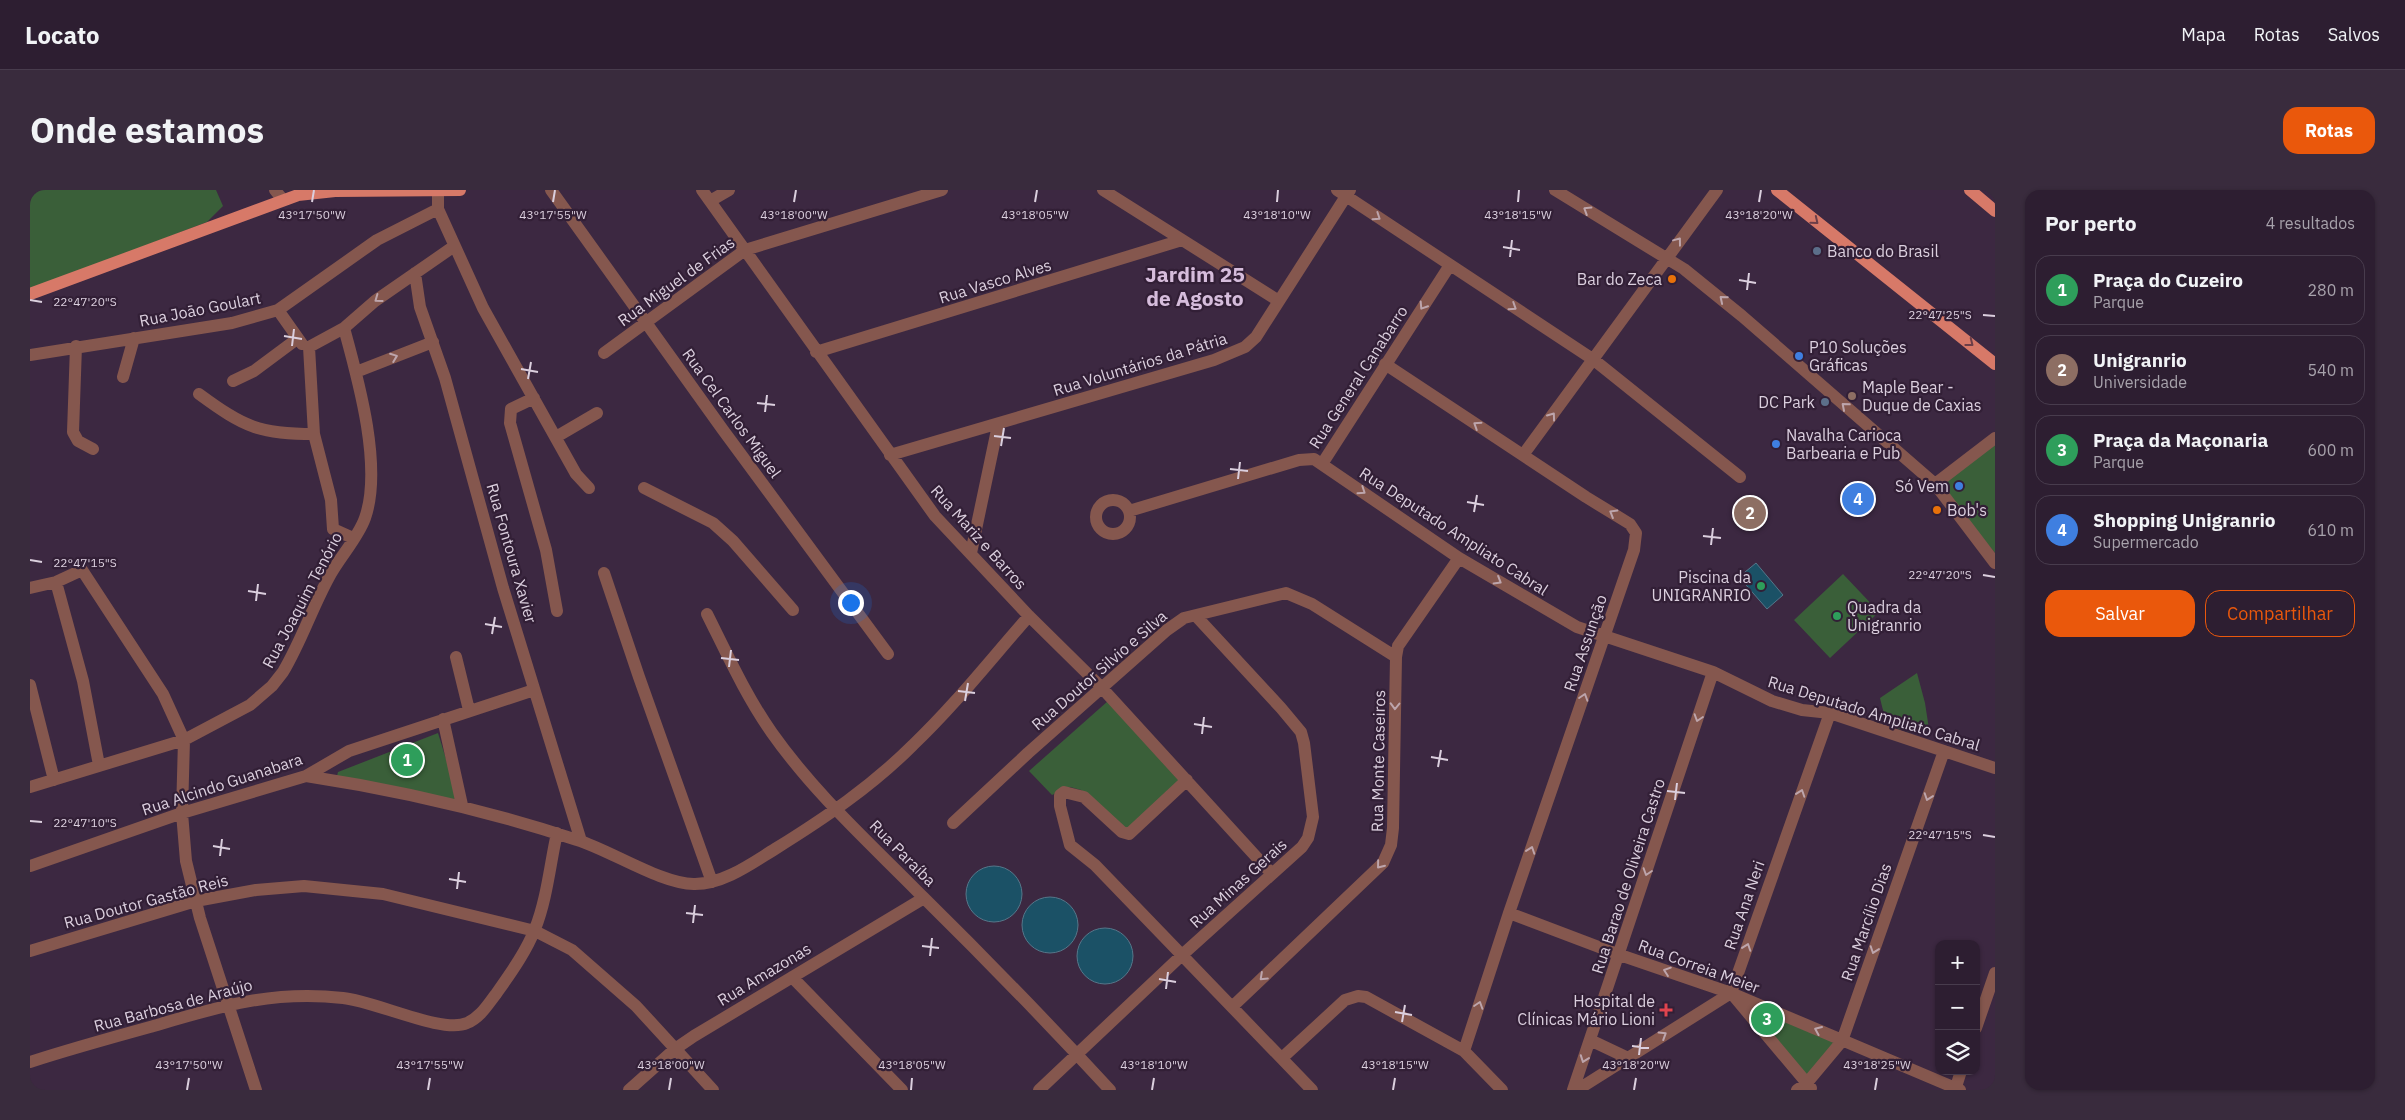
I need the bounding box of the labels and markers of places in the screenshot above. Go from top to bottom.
place label: Banco do Brasil [1827,241,1939,261]
marker: Banco do Brasil [1811,245,1823,257]
place label: Bar do Zeca [1577,269,1662,289]
marker: Bar do Zeca [1666,273,1678,285]
place label: P10 Soluções Gráficas [1809,337,1907,375]
marker: P10 Soluções Gráficas [1793,350,1805,362]
place label: Maple Bear - Duque de Caxias [1862,377,1982,415]
marker: Maple Bear - Duque de Caxias [1846,390,1858,402]
place label: DC Park [1758,392,1816,412]
marker: DC Park [1819,396,1831,408]
place label: Navalha Carioca Barbearia e Pub [1786,425,1902,463]
marker: Navalha Carioca Barbearia e Pub [1770,438,1782,450]
place label: Só Vem [1895,476,1949,496]
pin: 4 [1842,480,1874,518]
marker: Só Vem [1953,480,1965,492]
pin: 2 [1734,494,1766,532]
place label: Bob's [1947,500,1987,520]
marker: Bob's [1931,504,1943,516]
place label: Piscina da UNIGRANRIO [1652,567,1751,605]
marker: Piscina da UNIGRANRIO [1755,580,1767,592]
place label: Quadra da Unigranrio [1847,597,1922,635]
marker: Quadra da Unigranrio [1831,610,1843,622]
pin: 1 [391,741,423,779]
place label: Hospital de Clínicas Mário Lioni [1517,991,1655,1029]
pin: 3 [1751,1000,1783,1038]
marker: Hospital de Clínicas Mário Lioni [1659,1003,1673,1017]

